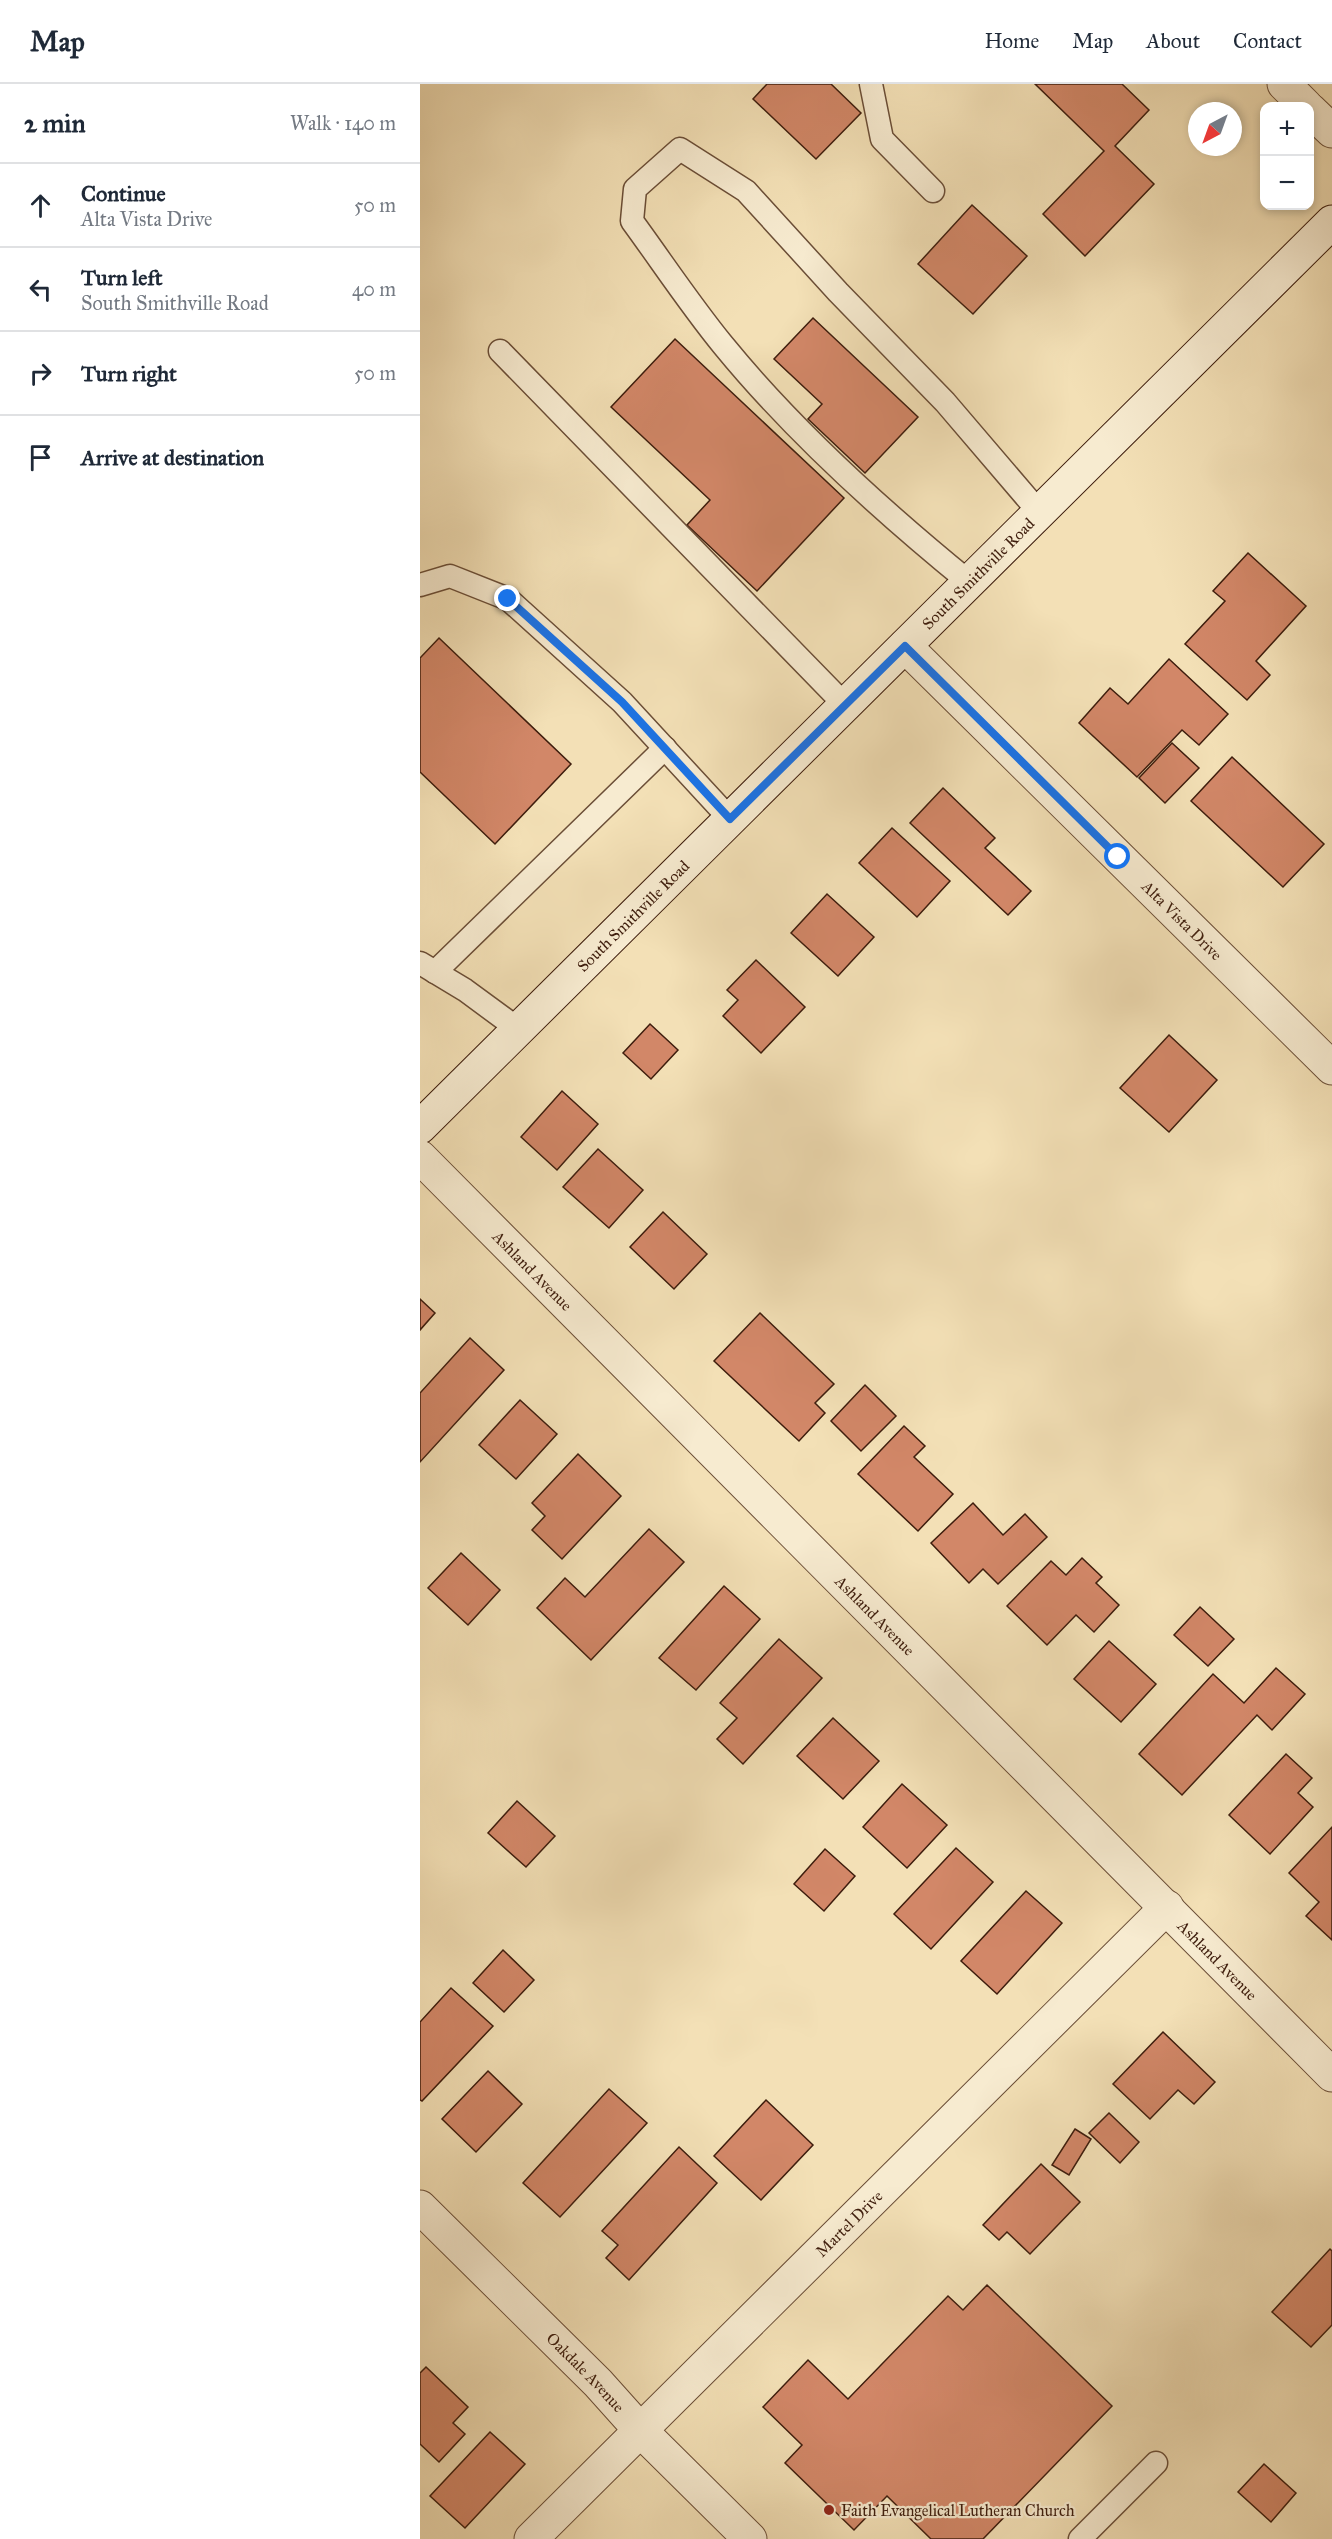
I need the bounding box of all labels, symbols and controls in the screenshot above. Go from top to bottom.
text: Map [30,24,85,59]
text: Home [984,28,1039,54]
text: Map [1072,28,1113,54]
text: About [1146,28,1200,54]
text: Contact [1233,28,1302,54]
north arrow [1188,102,1242,156]
map controls [1260,102,1314,210]
button: + [1260,102,1314,156]
text: 2 min [24,107,85,139]
text: Walk · 140 m [290,111,396,135]
button: − [1260,156,1314,210]
text: Continue [81,180,166,207]
icon: ahead [24,189,57,222]
text: 50 m [354,193,396,217]
text: Alta Vista Drive [81,207,212,231]
text: Turn left [81,264,163,291]
icon: left [24,273,57,306]
text: 40 m [352,277,396,301]
text: South Smithville Road [81,291,269,315]
icon: right [24,357,57,390]
text: Turn right [81,360,177,387]
text: 50 m [354,361,396,385]
icon: arrive [24,441,57,474]
text: Arrive at destination [81,444,264,471]
street label: South Smithville Road [918,514,1038,633]
route end [494,585,520,611]
route start [1104,843,1130,869]
street label: South Smithville Road [573,856,693,975]
street label: Alta Vista Drive [1138,876,1227,964]
street label: Ashland Avenue [488,1226,577,1315]
street label: Ashland Avenue [831,1571,919,1659]
street label: Ashland Avenue [1173,1915,1262,2004]
street label: Martel Drive [811,2186,886,2260]
street label: Oakdale Avenue [543,2328,629,2416]
place label: Faith Evangelical Lutheran Church [841,2501,1075,2521]
marker: Faith Evangelical Lutheran Church [822,2503,836,2517]

